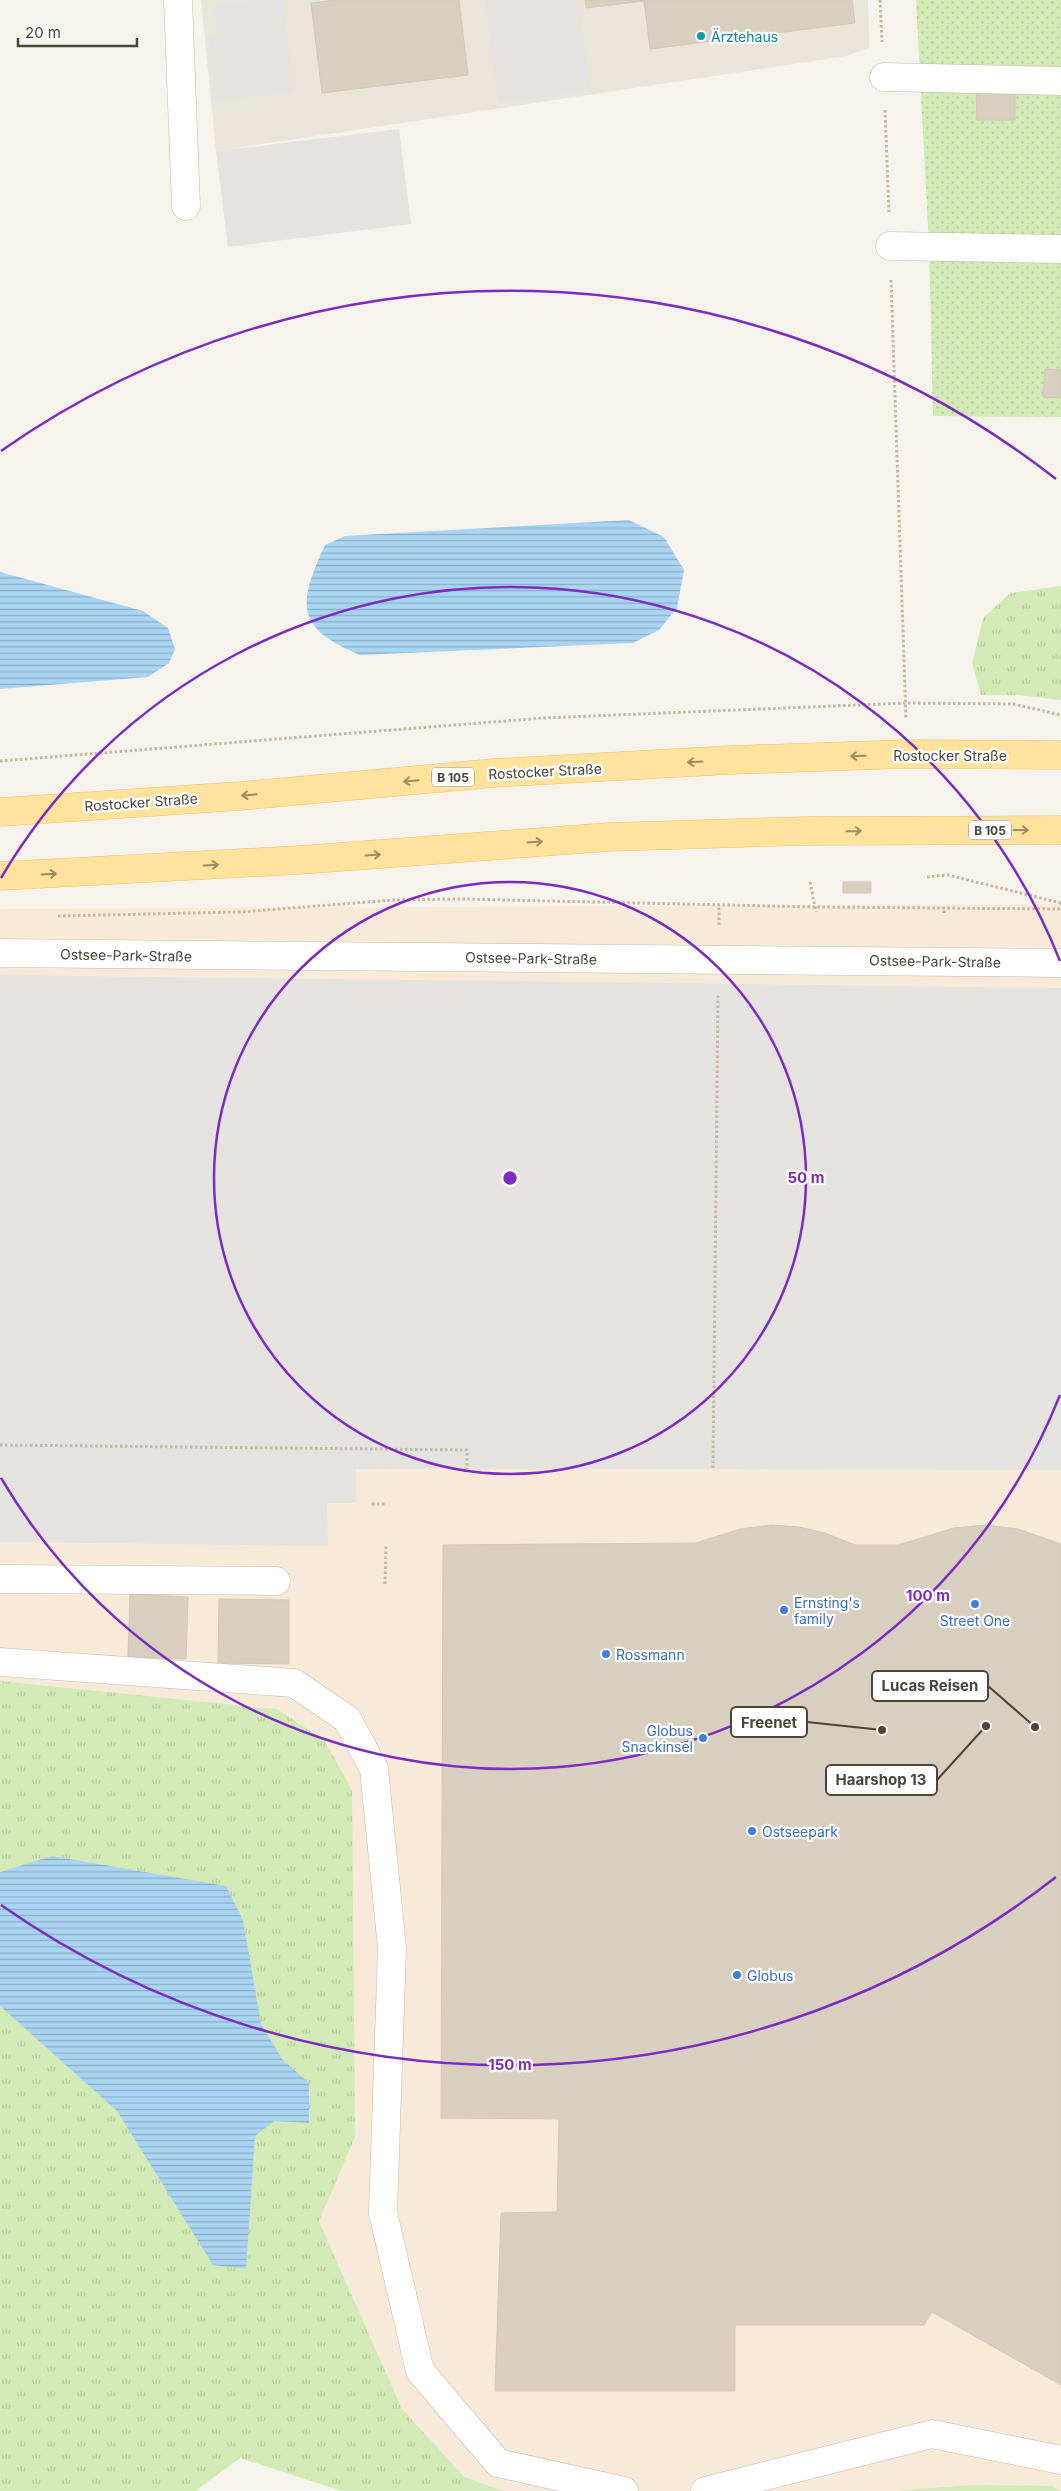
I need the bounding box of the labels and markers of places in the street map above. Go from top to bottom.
place label: Ärztehaus [711,28,778,45]
marker: Ärztehaus [695,30,707,42]
centre of rings [501,1169,519,1187]
place label: Ernsting's family [794,1594,860,1627]
marker: Street One [969,1598,981,1610]
marker: Ernsting's family [778,1604,790,1616]
place label: Street One [940,1612,1010,1629]
place label: Rossmann [616,1646,685,1663]
marker: Rossmann [600,1648,612,1660]
callout: Lucas Reisen [872,1671,988,1701]
callout: Freenet [731,1707,807,1737]
place label: Globus Snackinsel [622,1722,693,1755]
marker: Globus Snackinsel [697,1732,709,1744]
callout: Haarshop 13 [826,1765,937,1795]
place label: Ostseepark [762,1823,838,1840]
marker: Ostseepark [746,1825,758,1837]
place label: Globus [747,1967,793,1984]
marker: Globus [731,1969,743,1981]

